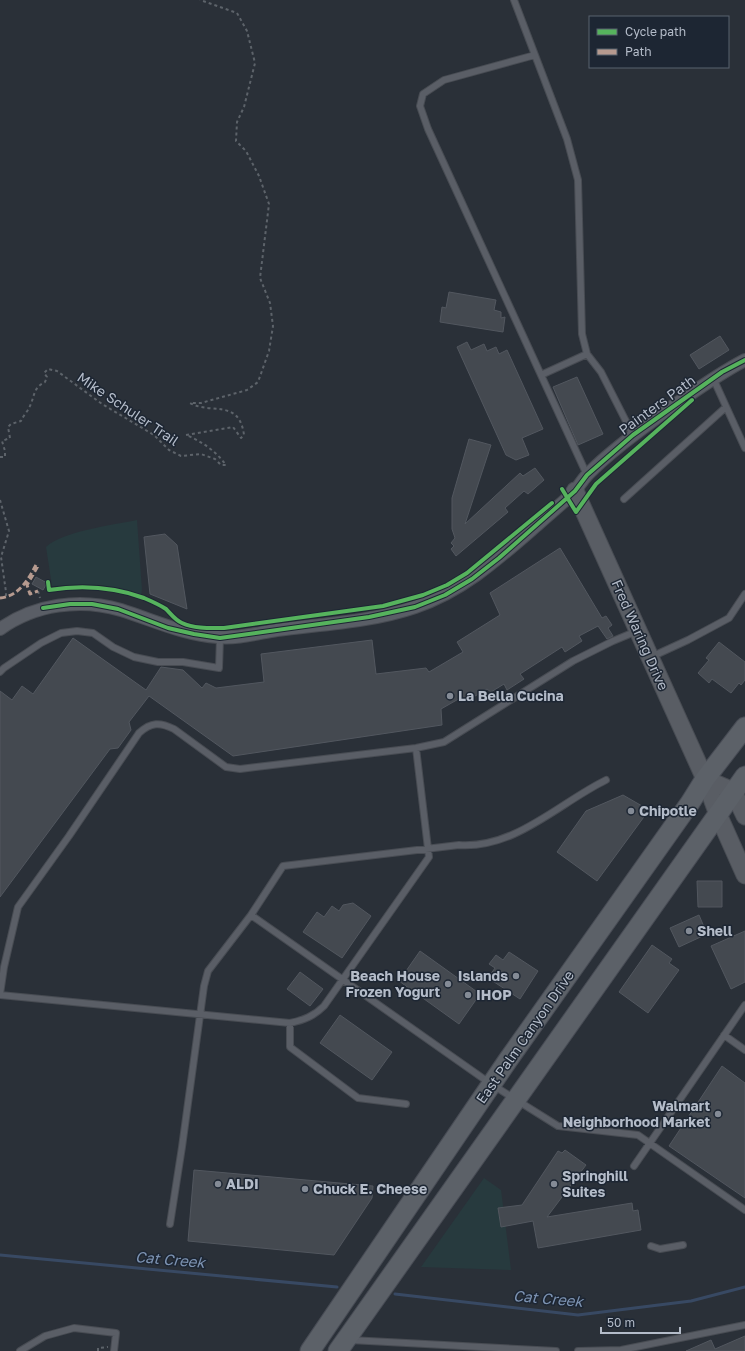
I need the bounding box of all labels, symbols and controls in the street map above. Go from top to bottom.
legend [589,16,729,68]
text: Cycle path [625,24,686,39]
text: Path [625,44,652,59]
street label: Mike Schuler Trail [74,368,182,449]
street label: Painters Path [615,371,698,438]
street label: Fred Waring Drive [608,577,672,693]
place label: La Bella Cucina [458,687,564,704]
marker: La Bella Cucina [445,691,455,701]
place label: Chipotle [639,802,697,819]
marker: Chipotle [626,806,636,816]
place label: Shell [697,922,733,939]
marker: Shell [684,926,694,936]
place label: Beach House Frozen Yogurt [346,967,440,1000]
place label: Islands [458,967,508,984]
street label: East Palm Canyon Drive [472,967,577,1107]
marker: Islands [511,971,521,981]
marker: Beach House Frozen Yogurt [443,979,453,989]
place label: IHOP [476,986,512,1003]
marker: IHOP [463,990,473,1000]
place label: Walmart Neighborhood Market [563,1097,710,1130]
marker: Walmart Neighborhood Market [713,1109,723,1119]
place label: Springhill Suites [562,1167,628,1200]
place label: ALDI [226,1175,259,1192]
marker: ALDI [213,1179,223,1189]
marker: Springhill Suites [549,1179,559,1189]
place label: Chuck E. Cheese [313,1180,427,1197]
marker: Chuck E. Cheese [300,1184,310,1194]
water label: Cat Creek [134,1247,207,1271]
water label: Cat Creek [512,1286,585,1310]
scale bar [601,1309,680,1335]
text: 50 m [607,1315,635,1330]

